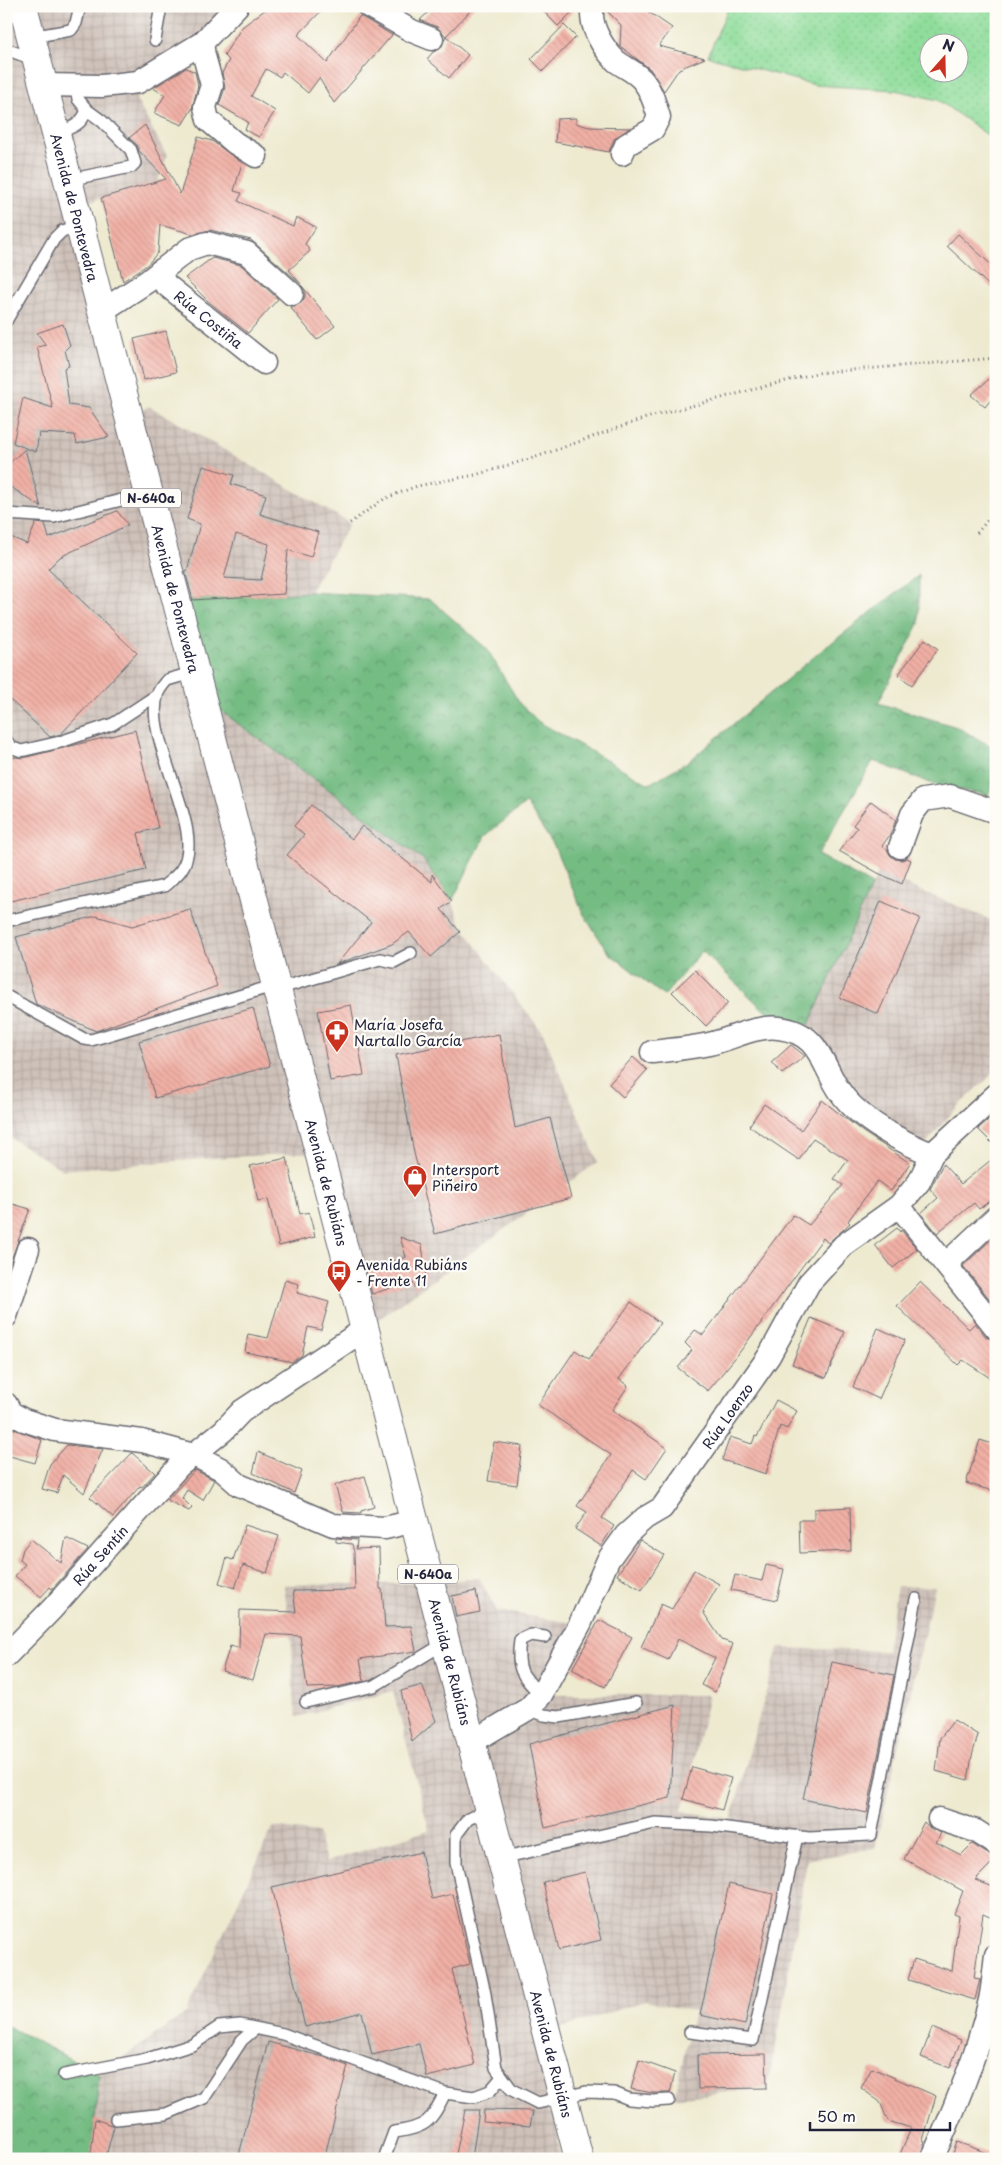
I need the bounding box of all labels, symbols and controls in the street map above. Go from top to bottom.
north arrow [920,32,970,82]
text: N [940,34,957,57]
street label: Avenida de Pontevedra [46,131,104,284]
street label: Rúa Costiña [170,285,248,353]
road number: N-640a [121,488,181,508]
street label: Avenida de Pontevedra [147,522,205,675]
place label: María Josefa Nartallo García [354,1014,462,1051]
pharmacy icon: María Josefa Nartallo García [324,1019,350,1053]
street label: Avenida de Rubiáns [300,1117,353,1248]
place label: Intersport Piñeiro [432,1159,500,1196]
shop icon: Intersport Piñeiro [402,1164,428,1198]
place label: Avenida Rubiáns - Frente 11 [356,1254,467,1291]
bus stop icon: Avenida Rubiáns - Frente 11 [326,1259,352,1293]
street label: Rúa Loenzo [697,1378,758,1453]
street label: Rúa Sentín [67,1520,132,1590]
road number: N-640a [398,1565,458,1584]
street label: Avenida de Rubiáns [424,1596,477,1728]
street label: Avenida de Rubiáns [525,1988,578,2120]
scale bar [810,2100,950,2132]
text: 50 m [817,2104,856,2127]

